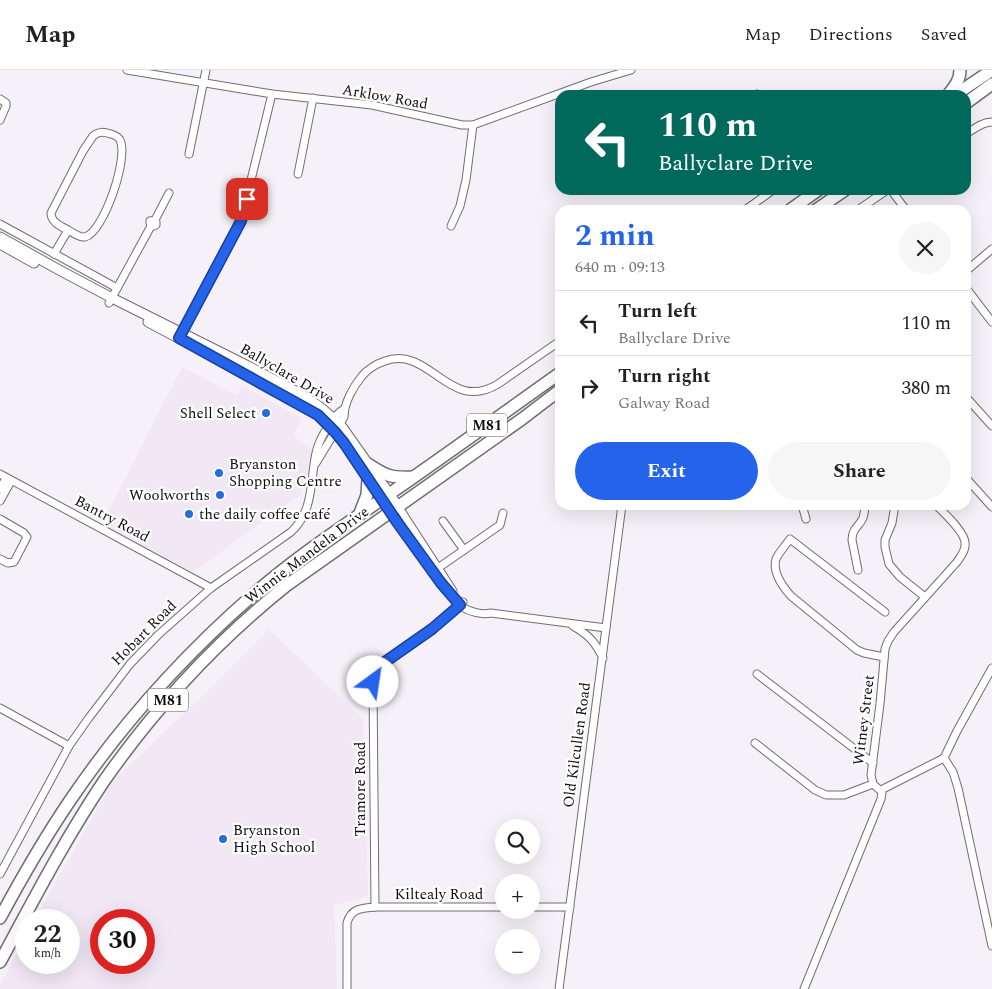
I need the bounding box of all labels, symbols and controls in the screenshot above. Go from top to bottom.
text: Map [25,17,75,53]
text: Map [745,21,781,48]
text: Directions [809,21,893,48]
text: Saved [921,21,967,48]
street label: Arklow Road [340,78,430,116]
text: 110 m [658,99,757,152]
icon: left [575,110,640,175]
text: Ballyclare Drive [658,147,813,180]
pin [226,178,268,220]
icon: arrive [233,185,261,213]
text: 2 min [575,213,655,259]
button: close [899,222,951,274]
text: 640 m · 09:13 [575,255,665,279]
text: Turn left [618,297,697,326]
icon: left [575,309,603,337]
text: 110 m [901,309,951,338]
text: Ballyclare Drive [618,326,731,350]
street label: Ballyclare Drive [235,338,339,410]
text: Turn right [618,362,711,391]
icon: right [575,374,603,402]
text: 380 m [901,374,951,403]
text: Galway Road [618,391,710,415]
place label: Shell Select [180,402,256,425]
marker: Shell Select [260,407,272,419]
road number: M81 [467,414,507,436]
button: Exit [575,442,758,500]
button: Share [768,442,951,500]
place label: Bryanston Shopping Centre [229,453,342,493]
marker: Bryanston Shopping Centre [213,467,225,479]
place label: Woolworths [129,484,210,507]
marker: Woolworths [214,489,226,501]
street label: Bantry Road [70,490,154,548]
street label: Winnie Mandela Drive [240,500,374,610]
place label: the daily coffee café [199,503,330,526]
marker: the daily coffee café [183,508,195,520]
street label: Hobart Road [106,595,182,671]
position arrow [346,655,398,707]
street label: Witney Street [847,673,881,767]
street label: Old Kilcullen Road [557,681,597,809]
road number: M81 [148,688,188,712]
street label: Tramore Road [349,742,372,836]
place label: Bryanston High School [233,819,315,859]
map controls [495,819,540,974]
button: search [495,819,540,864]
marker: Bryanston High School [217,833,229,845]
button: + [495,874,540,919]
street label: Kiltealy Road [395,883,483,906]
speed limit sign: 30 [90,909,155,974]
text: 22 [33,916,62,954]
button: − [495,929,540,974]
text: km/h [34,944,61,963]

